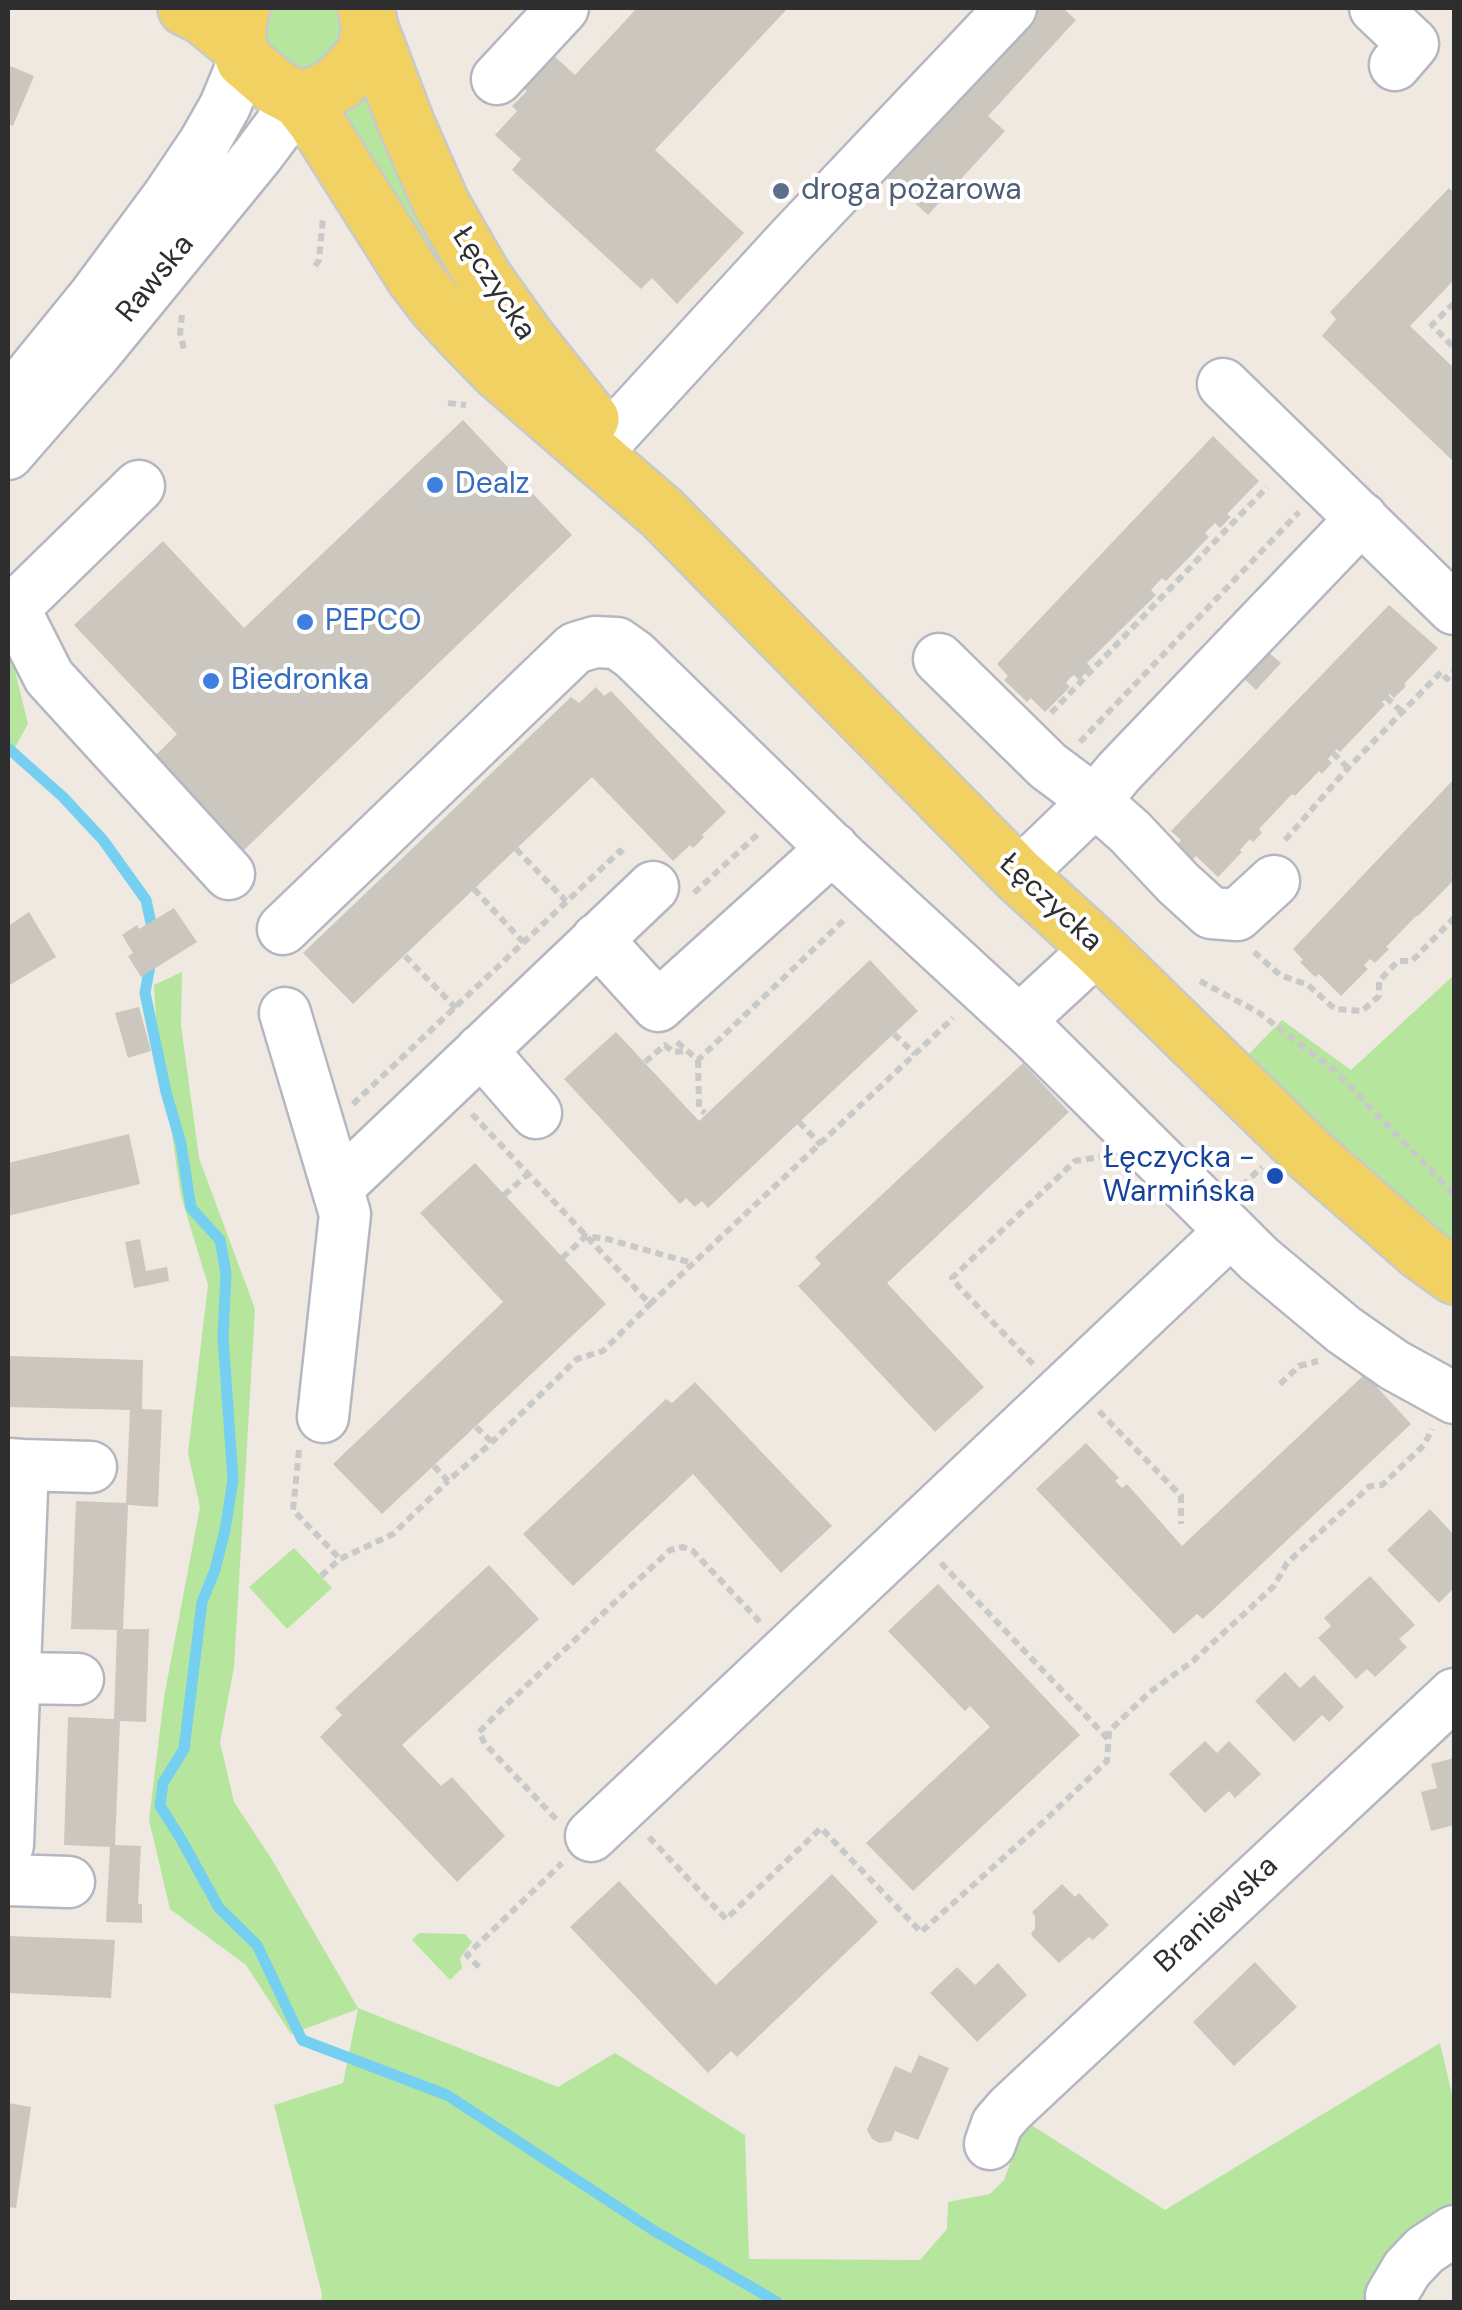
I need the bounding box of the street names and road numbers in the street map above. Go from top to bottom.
street label: Łęczycka [443,221,543,347]
street label: Rawska [110,228,202,330]
street label: Łęczycka [991,846,1109,960]
street label: Braniewska [1148,1849,1286,1981]

